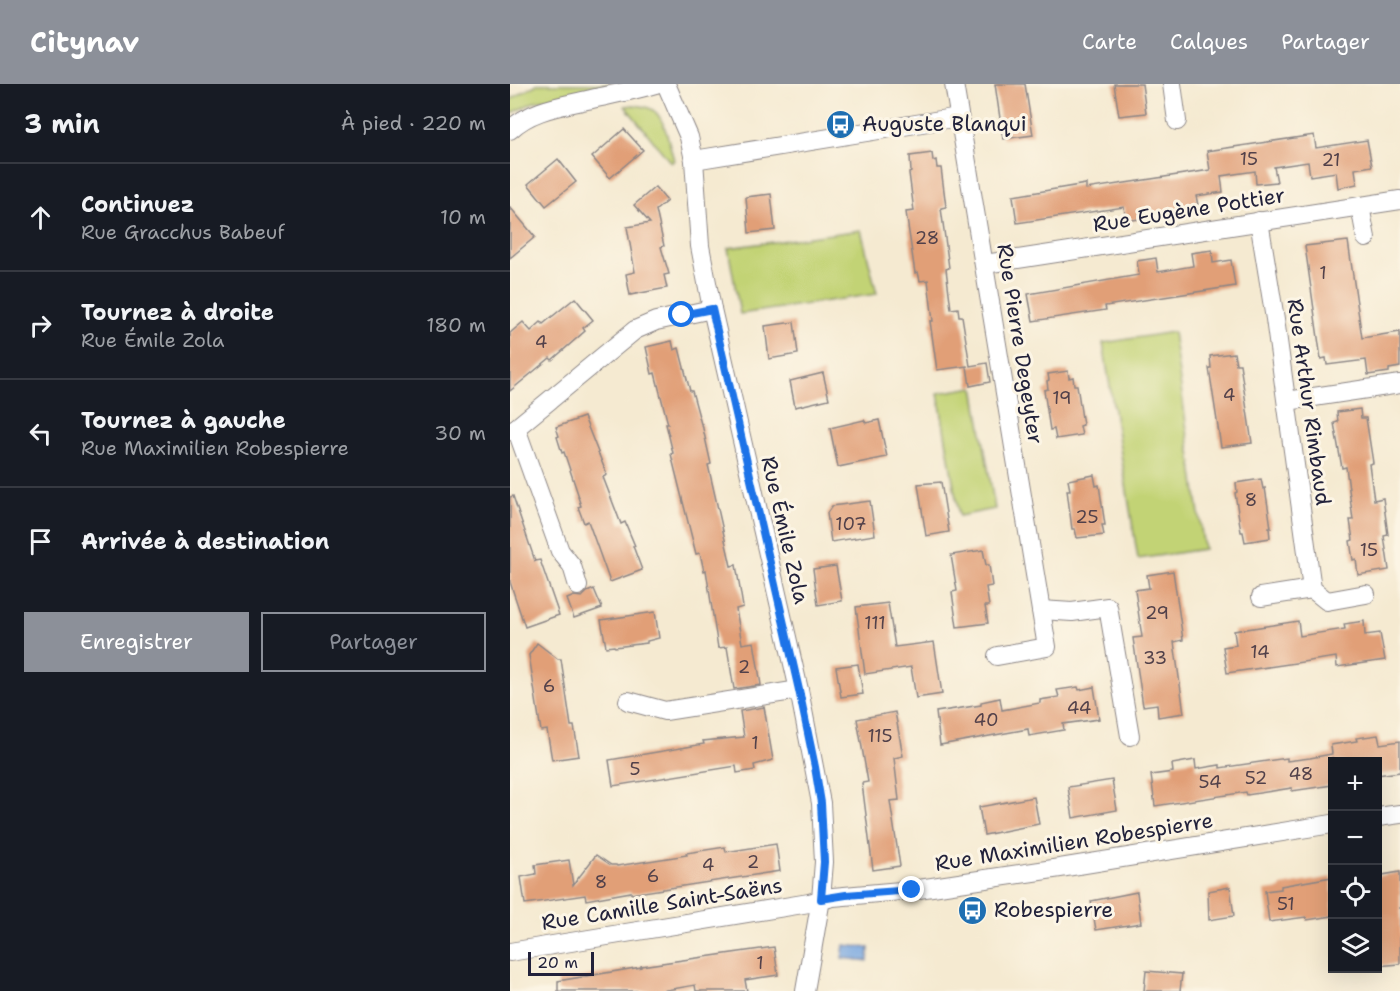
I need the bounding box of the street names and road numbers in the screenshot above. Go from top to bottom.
street label: Rue Eugène Pottier [1091,181,1287,239]
street label: Rue Pierre Degeyter [990,242,1050,446]
street label: Rue Arthur Rimbaud [1281,297,1337,507]
street label: Rue Émile Zola [754,453,817,606]
street label: Rue Maximilien Robespierre [933,806,1215,878]
street label: Rue Camille Saint-Saëns [540,871,784,937]

